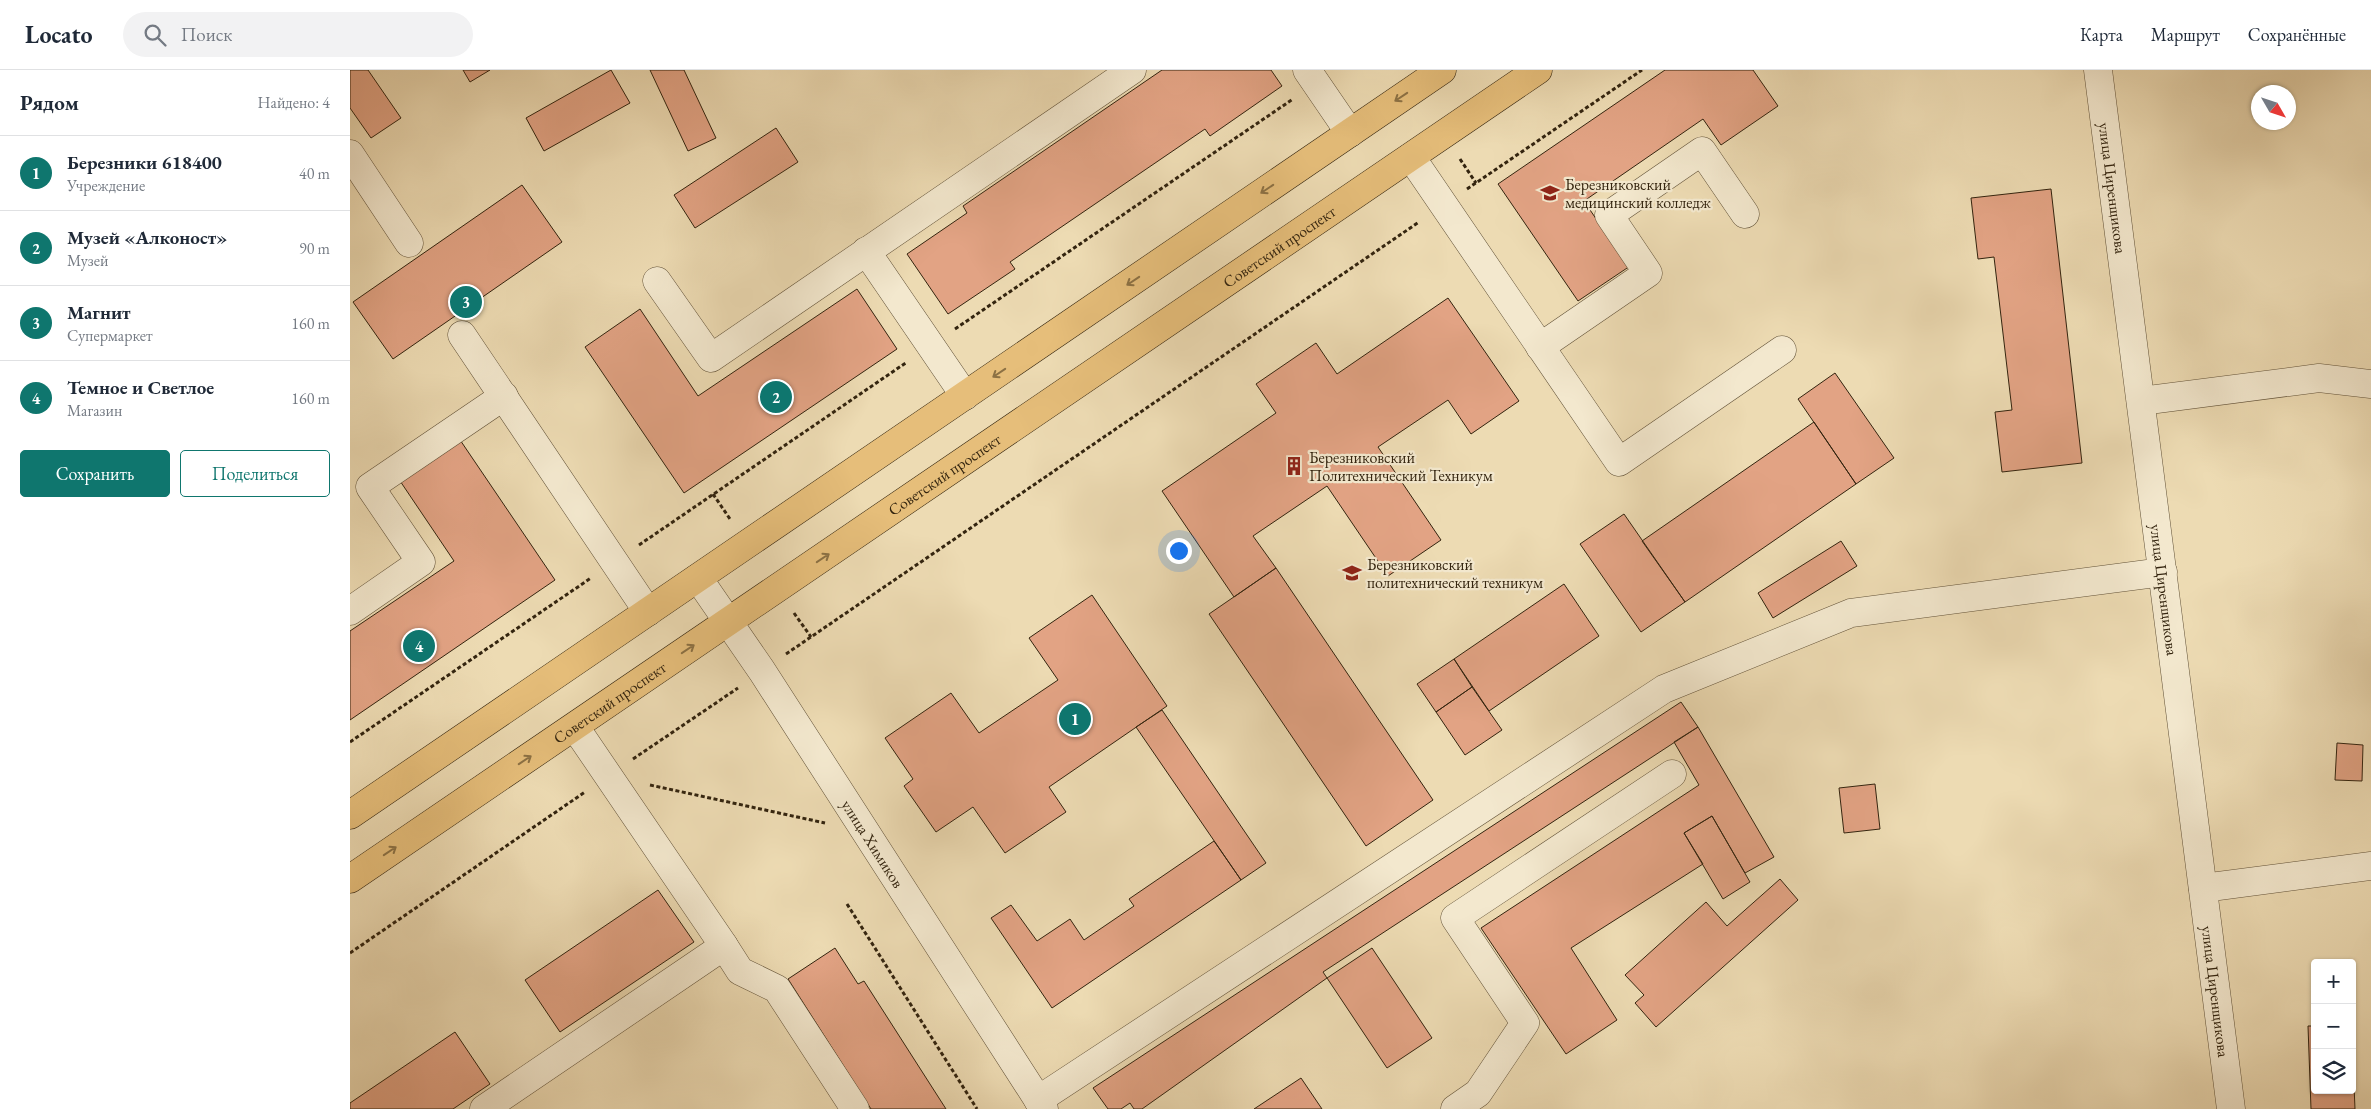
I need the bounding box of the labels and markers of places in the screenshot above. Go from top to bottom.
place label: Березниковский медицинский колледж [1565,174,1711,213]
school or university icon: Березниковский медицинский колледж [1539,182,1561,204]
pin: 3 [450,283,482,321]
pin: 2 [760,378,792,416]
place label: Березниковский Политехнический Техникум [1309,447,1493,486]
building icon: Березниковский Политехнический Техникум [1283,455,1305,477]
place label: Березниковский политехнический техникум [1367,554,1543,593]
school or university icon: Березниковский политехнический техникум [1341,562,1363,584]
pin: 4 [403,627,435,665]
pin: 1 [1059,700,1091,738]

